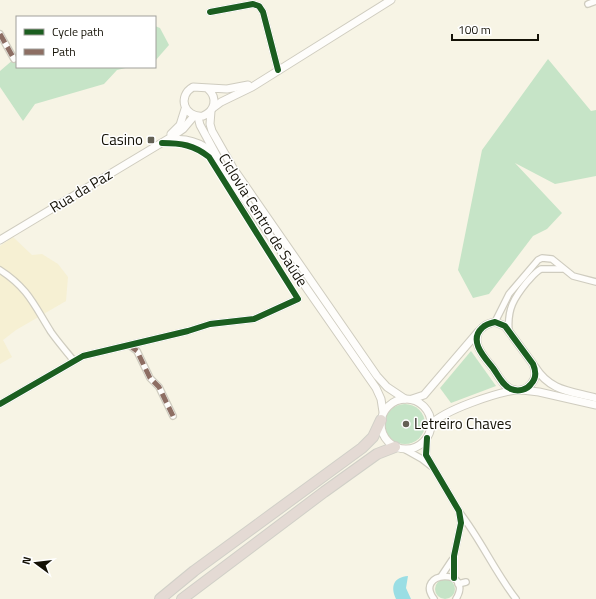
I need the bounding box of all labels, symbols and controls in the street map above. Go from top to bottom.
legend [16,16,156,68]
scale bar [452,16,538,42]
text: 100 m [458,20,491,39]
text: Cycle path [52,22,104,41]
text: Path [52,42,76,61]
place label: Casino [101,128,143,151]
marker: Casino [146,135,156,145]
street label: Ciclovia Centro de Saúde [213,149,314,291]
street label: Rua da Paz [45,163,117,218]
place label: Letreiro Chaves [414,412,511,435]
marker: Letreiro Chaves [401,419,411,429]
north arrow [16,543,56,583]
text: N [18,555,35,566]

